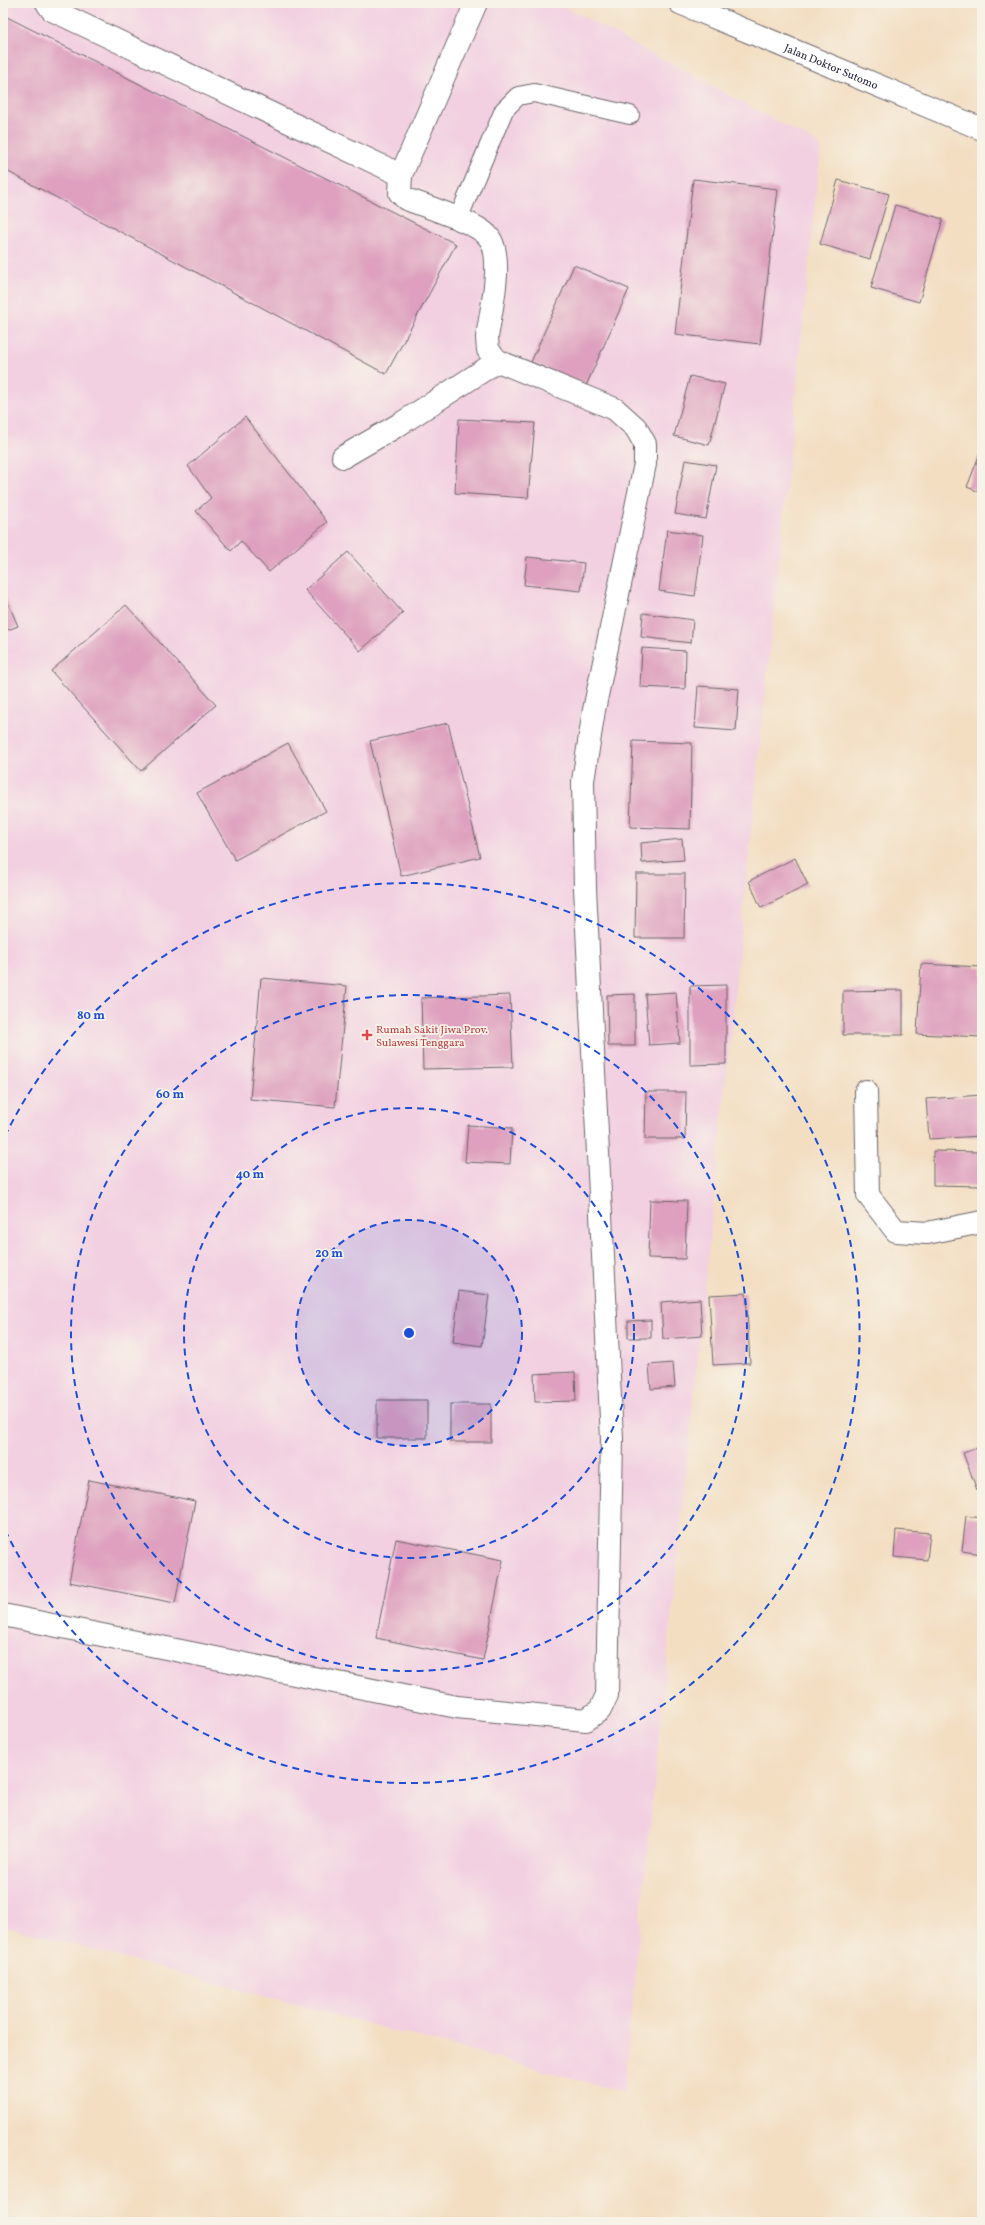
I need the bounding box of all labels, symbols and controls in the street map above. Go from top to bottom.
street label: Jalan Doktor Sutomo [782,41,880,94]
text: 80 m [77,1008,105,1024]
place label: Rumah Sakit Jiwa Prov. Sulawesi Tenggara [376,1023,488,1051]
marker: Rumah Sakit Jiwa Prov. Sulawesi Tenggara [361,1029,373,1041]
text: 60 m [156,1087,184,1103]
text: 40 m [236,1167,265,1183]
text: 20 m [315,1246,343,1262]
centre of rings [402,1326,416,1340]

